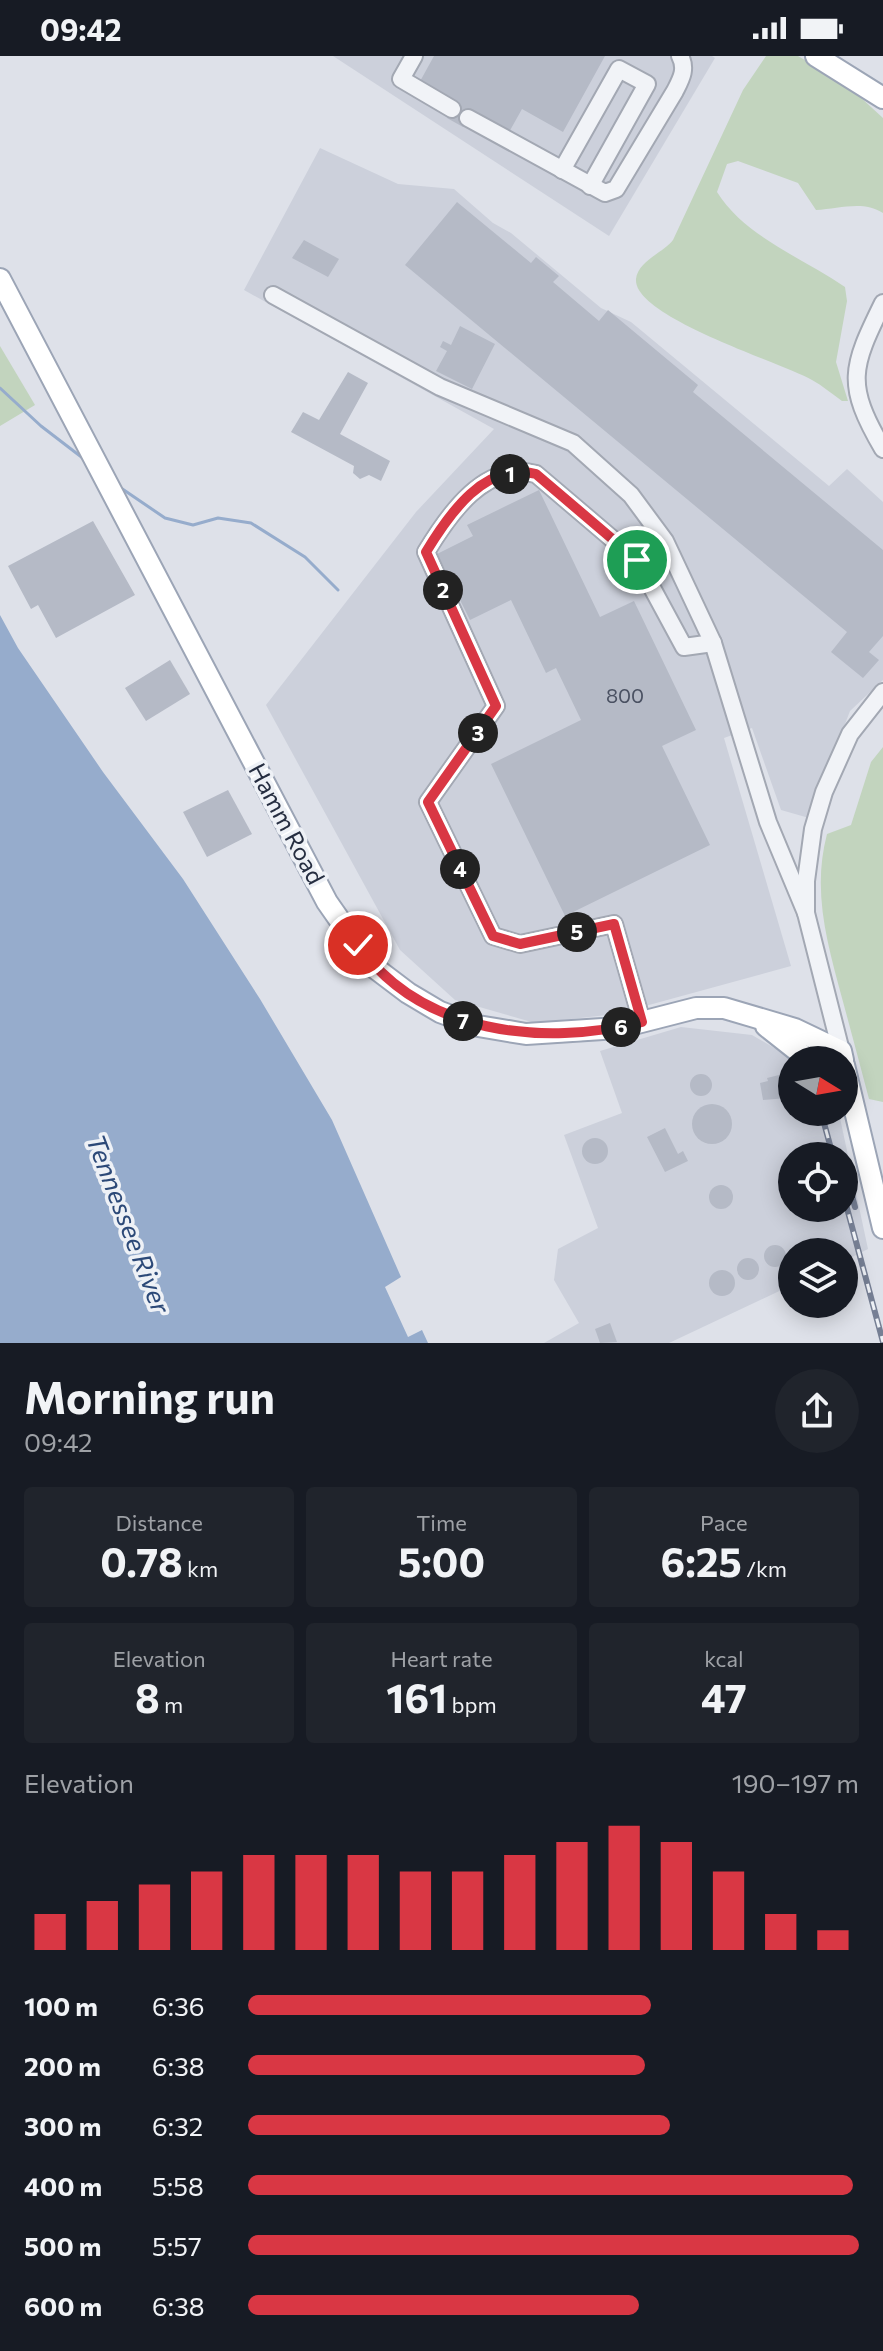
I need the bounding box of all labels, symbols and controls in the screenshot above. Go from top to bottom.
text: 09:42 [40,10,122,47]
pin: 1 [490,454,530,494]
text: 1 [505,460,515,487]
pin [603,526,671,594]
icon: arrive [615,538,659,582]
pin: 2 [423,570,463,610]
text: 2 [437,576,449,603]
house number: 800 [606,683,644,707]
pin: 3 [458,713,498,753]
text: 3 [472,719,484,746]
street label: Hamm Road [243,758,331,889]
pin: 4 [440,849,480,889]
text: 4 [453,855,467,882]
pin [324,911,392,979]
pin: 5 [557,912,597,952]
text: 5 [571,918,583,945]
icon: check [336,923,380,967]
pin: 7 [443,1001,483,1041]
text: 7 [457,1007,469,1034]
pin: 6 [601,1007,641,1047]
text: 6 [614,1013,628,1040]
north arrow [778,1046,858,1126]
map controls [778,1046,858,1318]
water label: Tennessee River [81,1130,178,1319]
button: locate [778,1142,858,1222]
button: layers [778,1238,858,1318]
text: Morning run [24,1369,275,1423]
button: share [775,1369,859,1453]
text: 09:42 [24,1426,93,1457]
text: Distance [115,1509,203,1536]
text: Time [416,1509,467,1536]
text: Pace [700,1509,748,1536]
text: 0.78 [100,1536,183,1585]
text: 5:00 [398,1536,485,1585]
text: 6:25 [661,1536,742,1585]
text: km [183,1555,218,1582]
text: /km [742,1555,787,1582]
text: Elevation [113,1645,206,1672]
text: Heart rate [390,1645,493,1672]
text: kcal [704,1645,744,1672]
text: 8 [135,1672,160,1721]
text: 161 [386,1672,447,1721]
text: 47 [701,1672,747,1721]
text: m [160,1691,183,1718]
text: bpm [447,1691,497,1718]
text: Elevation [24,1767,134,1798]
text: 190–197 m [732,1767,859,1798]
text: 100 m [24,1990,98,2021]
text: 6:36 [152,1990,205,2021]
text: 200 m [24,2050,101,2081]
text: 6:38 [152,2050,205,2081]
text: 300 m [24,2110,101,2141]
text: 6:32 [152,2110,203,2141]
text: 400 m [24,2170,102,2201]
text: 5:58 [152,2170,204,2201]
text: 500 m [24,2230,101,2261]
text: 5:57 [152,2230,202,2261]
text: 600 m [24,2290,102,2321]
text: 6:38 [152,2290,205,2321]

